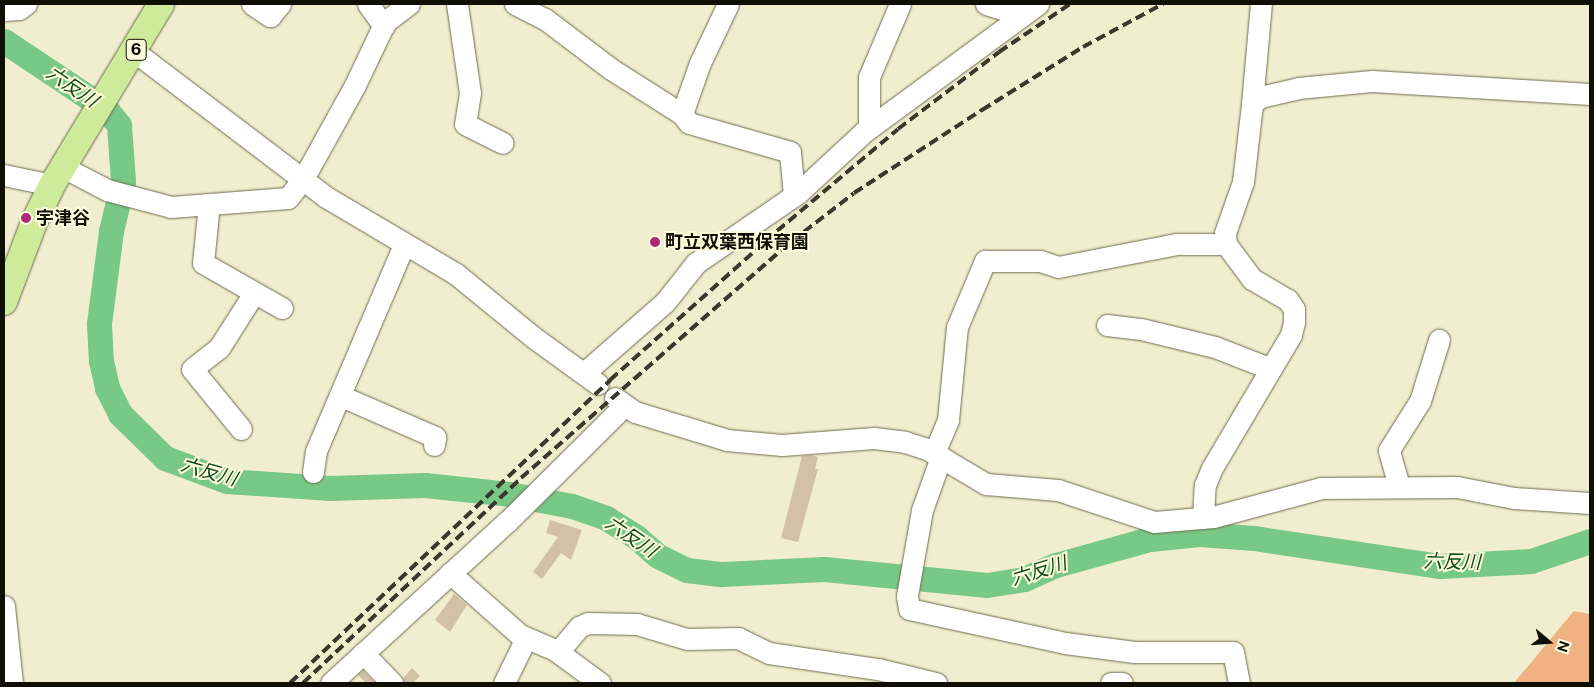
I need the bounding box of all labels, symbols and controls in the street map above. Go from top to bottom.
road number: 6 [125,36,147,64]
water label: 六反川 [42,62,102,112]
place label: 宇津谷 [36,207,90,229]
marker: 宇津谷 [20,212,32,224]
place label: 町立双葉西保育園 [665,231,809,253]
marker: 町立双葉西保育園 [649,236,661,248]
water label: 六反川 [178,453,240,491]
water label: 六反川 [601,512,661,562]
water label: 六反川 [1423,550,1481,574]
water label: 六反川 [1008,552,1070,590]
north arrow [1524,617,1574,667]
text: N [1554,639,1573,654]

